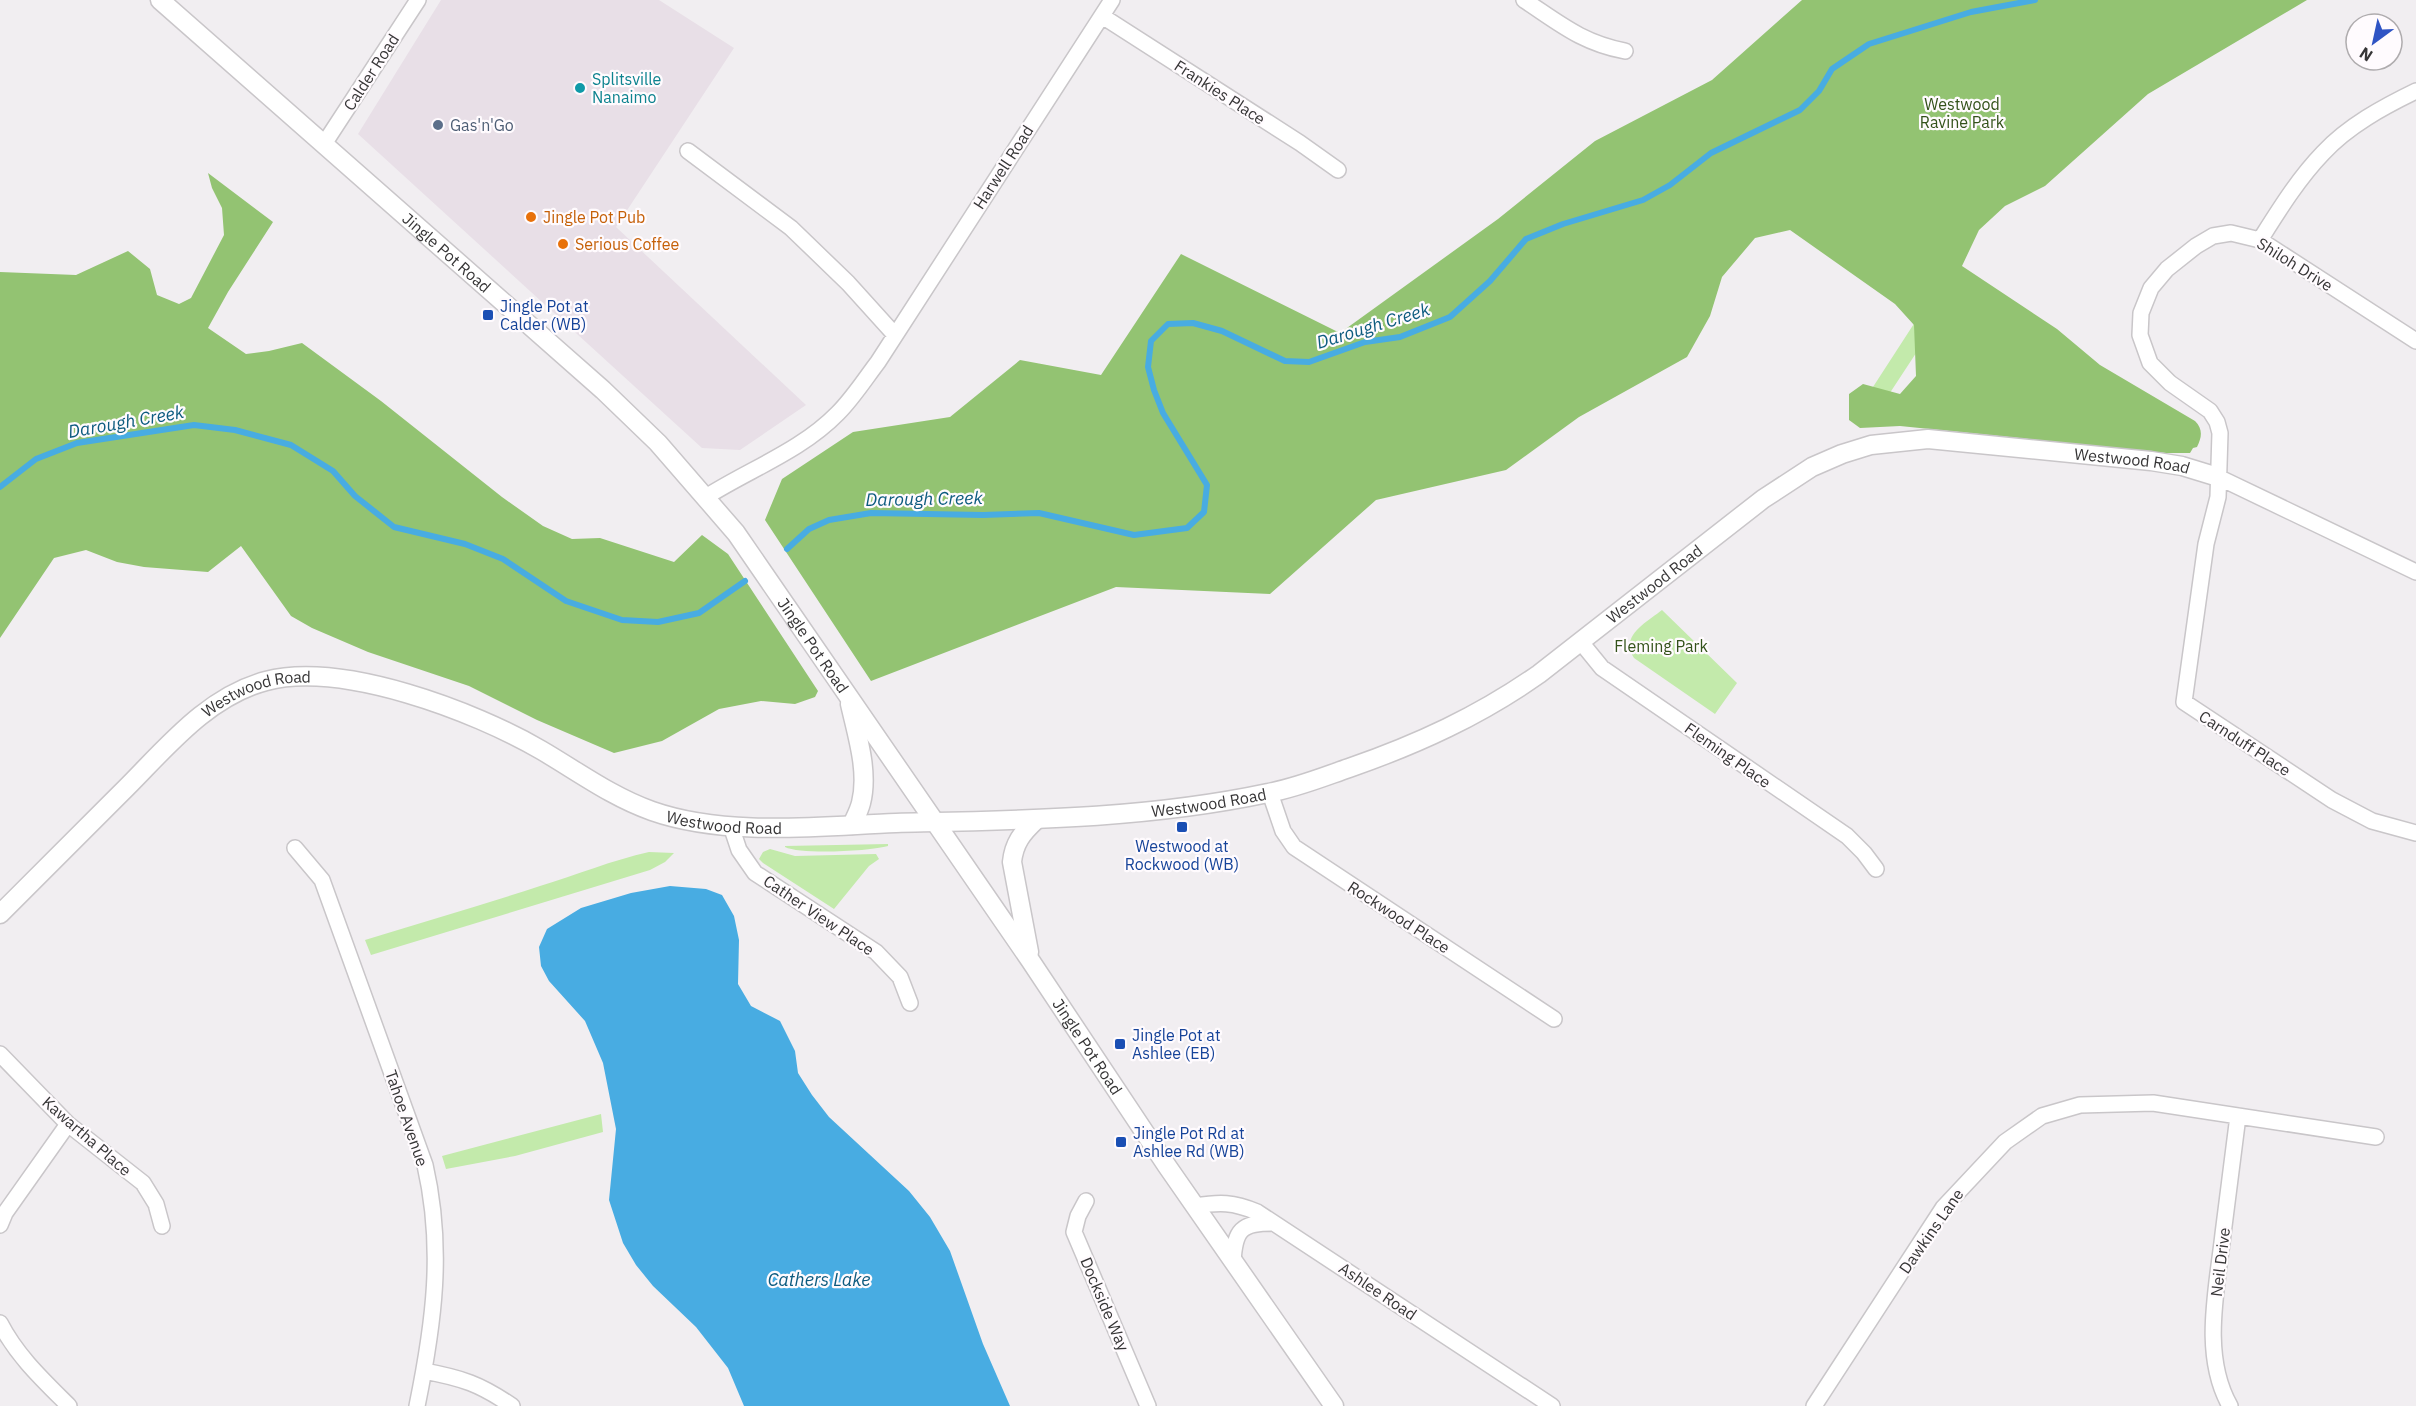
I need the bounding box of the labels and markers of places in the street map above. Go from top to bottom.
place label: Splitsville Nanaimo [592,69,662,107]
marker: Splitsville Nanaimo [573,81,587,95]
place label: Gas'n'Go [450,115,514,135]
marker: Gas'n'Go [431,118,445,132]
place label: Jingle Pot Pub [543,207,645,227]
marker: Jingle Pot Pub [524,210,538,224]
place label: Serious Coffee [575,234,679,254]
marker: Serious Coffee [556,237,570,251]
place label: Jingle Pot at Calder (WB) [500,296,589,334]
marker: Jingle Pot at Calder (WB) [481,308,495,322]
marker: Westwood at Rockwood (WB) [1175,820,1189,834]
place label: Westwood at Rockwood (WB) [1125,836,1239,874]
place label: Jingle Pot at Ashlee (EB) [1132,1025,1221,1063]
marker: Jingle Pot at Ashlee (EB) [1113,1037,1127,1051]
place label: Jingle Pot Rd at Ashlee Rd (WB) [1133,1123,1245,1161]
marker: Jingle Pot Rd at Ashlee Rd (WB) [1114,1135,1128,1149]

